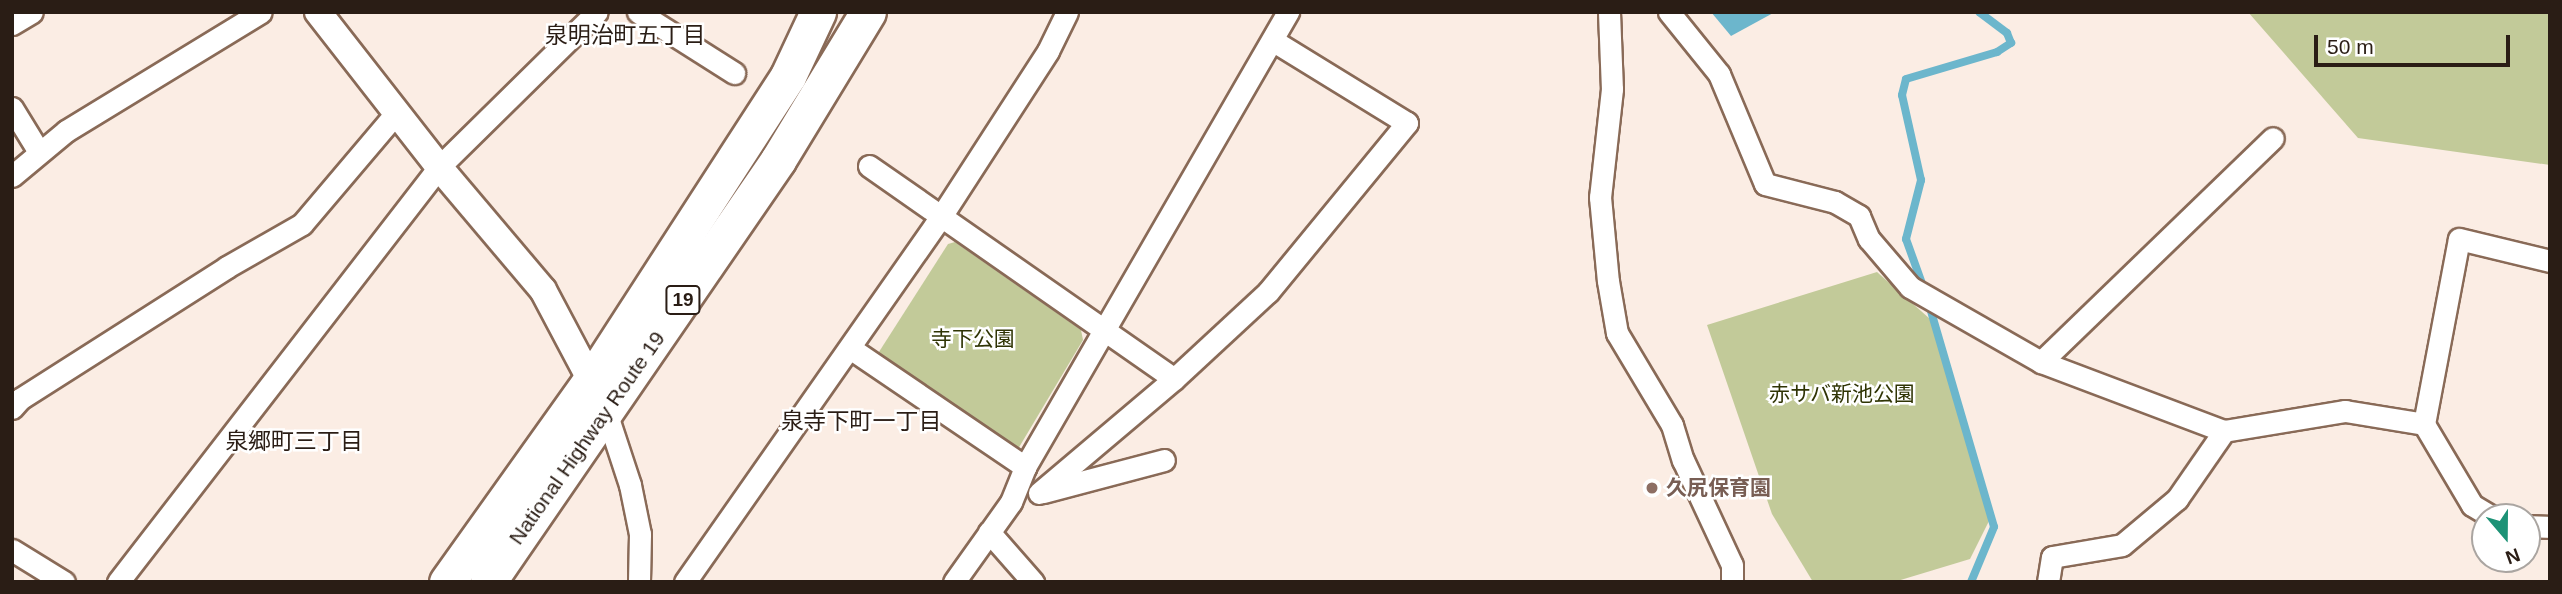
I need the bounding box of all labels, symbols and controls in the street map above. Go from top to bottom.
district label: 泉明治町五丁目 [545,21,705,49]
scale bar [2317,21,2513,65]
text: 50 m [2327,35,2374,58]
road number: 19 [664,284,702,316]
park label: 寺下公園 [931,326,1015,352]
street label: National Highway Route 19 [504,327,670,549]
park label: 赤サバ新池公園 [1769,381,1915,407]
district label: 泉寺下町一丁目 [781,407,941,435]
district label: 泉郷町三丁目 [225,427,363,455]
place label: 久尻保育園 [1666,475,1771,501]
marker: 久尻保育園 [1644,480,1660,496]
north arrow [2471,503,2541,573]
text: N [2503,544,2523,569]

